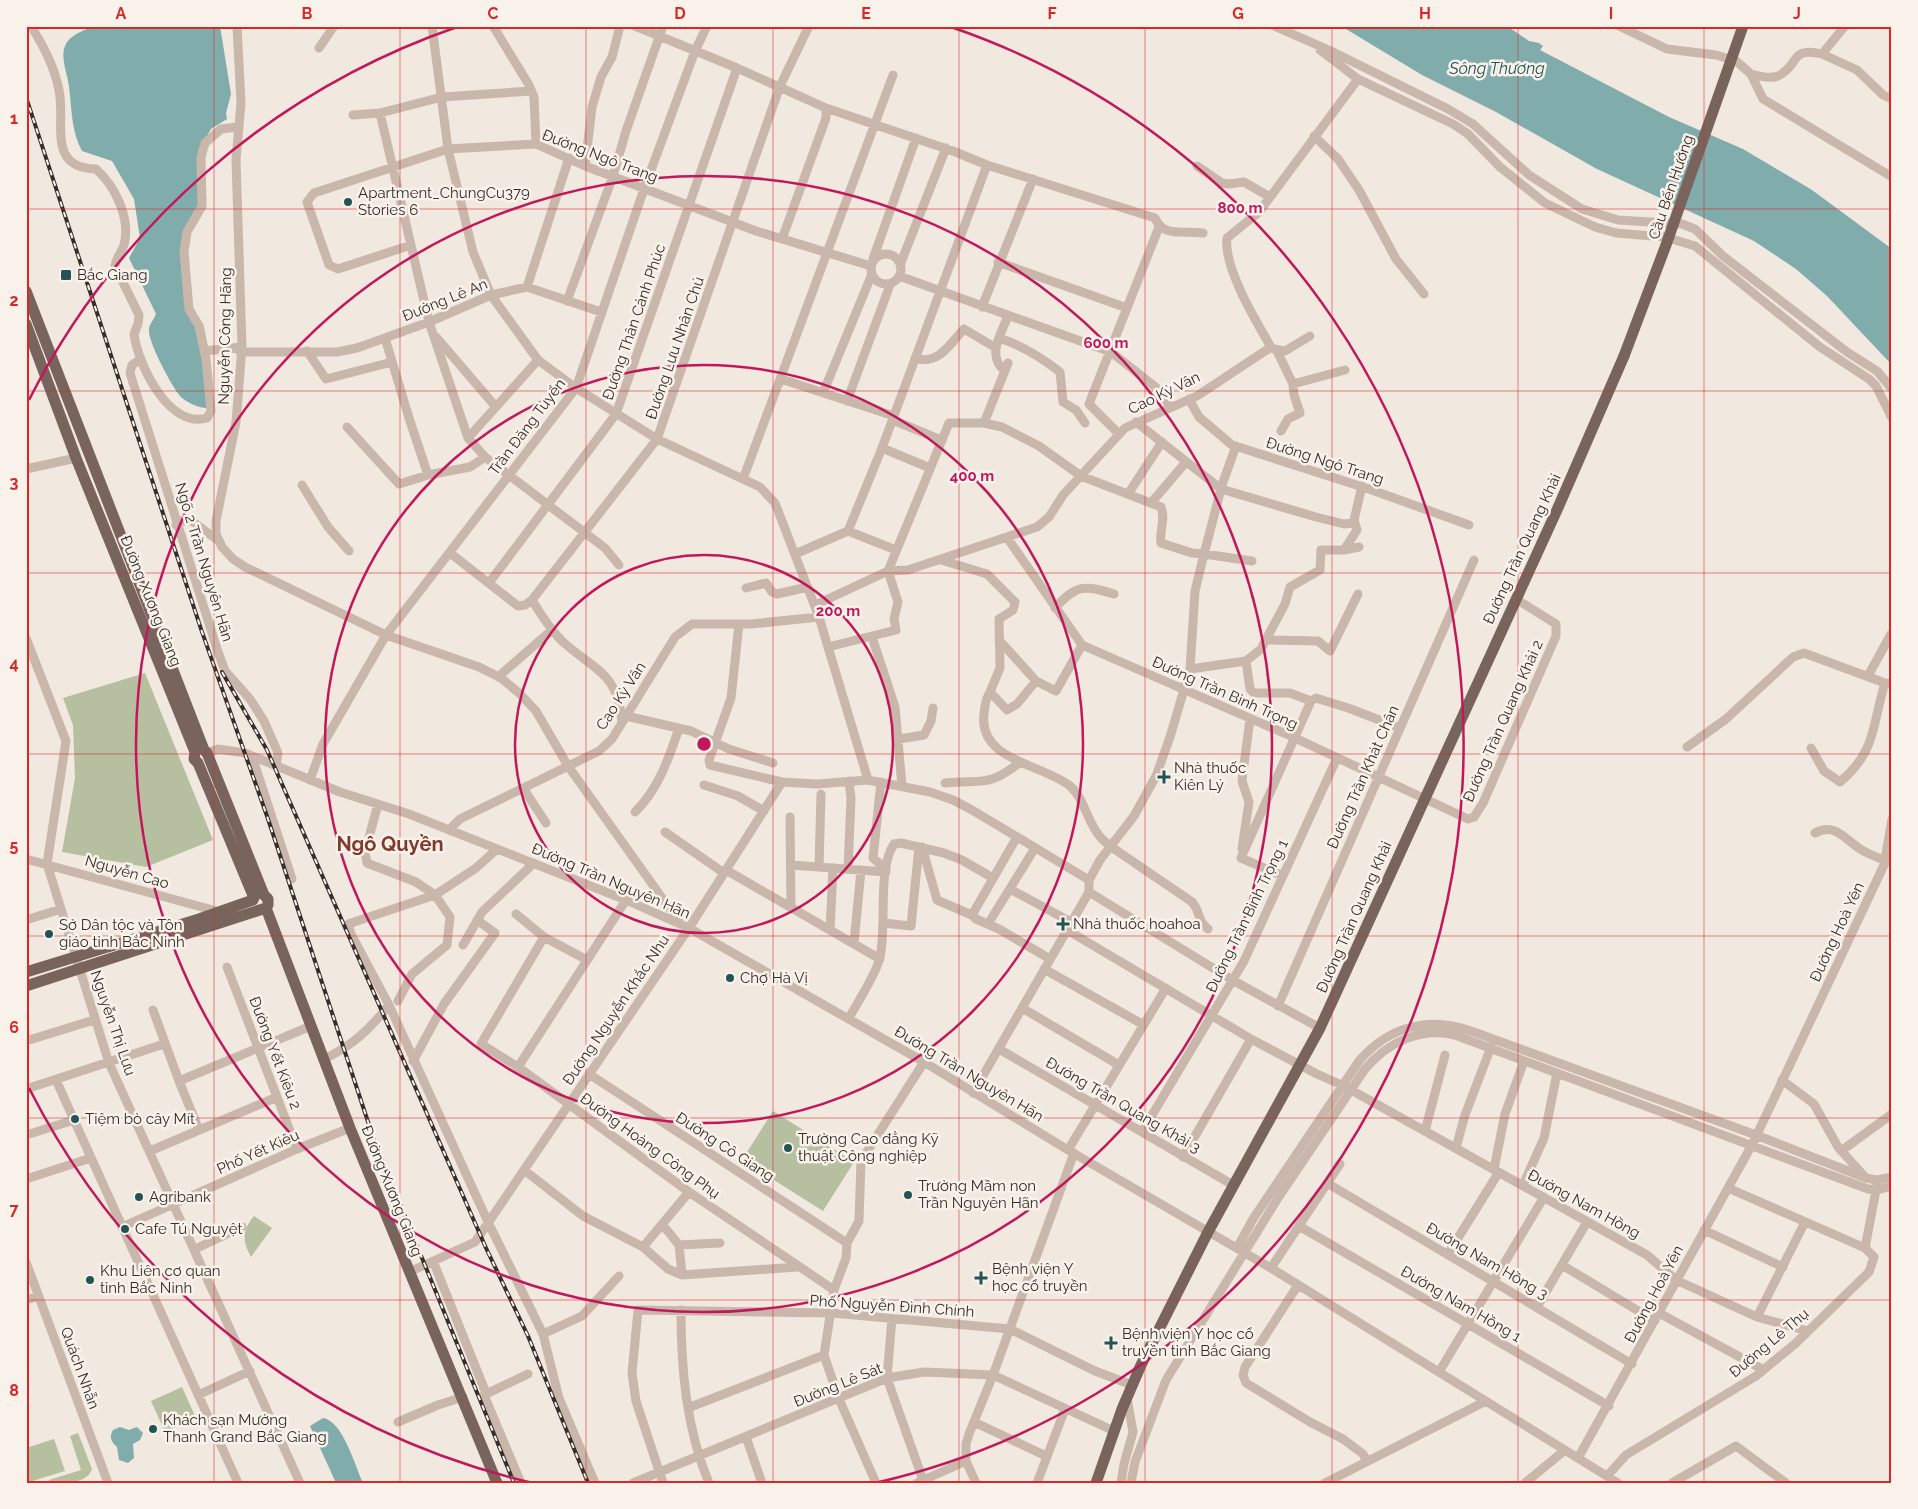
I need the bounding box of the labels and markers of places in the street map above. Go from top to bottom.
place label: Apartment_ChungCu379 Stories 6 [358,184,530,219]
marker: Apartment_ChungCu379 Stories 6 [342,196,354,208]
place label: Bắc Giang [77,266,147,284]
marker: Bắc Giang [59,268,73,282]
centre of rings [695,735,713,753]
place label: Nhà thuốc Kiên Lý [1174,759,1246,794]
marker: Nhà thuốc Kiên Lý [1158,771,1170,783]
place label: Nhà thuốc hoahoa [1073,915,1201,933]
place label: Sở Dân tộc và Tôn giáo tỉnh Bắc Ninh [59,916,185,951]
marker: Nhà thuốc hoahoa [1057,918,1069,930]
marker: Sở Dân tộc và Tôn giáo tỉnh Bắc Ninh [43,928,55,940]
place label: Chợ Hà Vị [740,969,808,987]
marker: Chợ Hà Vị [724,972,736,984]
place label: Tiệm bò cây Mít [85,1110,195,1128]
marker: Tiệm bò cây Mít [69,1113,81,1125]
place label: Trường Cao đẳng Kỹ thuật Công nghiệp [798,1130,939,1165]
marker: Trường Cao đẳng Kỹ thuật Công nghiệp [782,1142,794,1154]
place label: Trường Mầm non Trần Nguyên Hãn [918,1177,1039,1212]
place label: Agribank [149,1188,211,1206]
marker: Trường Mầm non Trần Nguyên Hãn [902,1189,914,1201]
marker: Agribank [133,1191,145,1203]
place label: Cafe Tú Nguyệt [135,1220,243,1238]
marker: Cafe Tú Nguyệt [119,1223,131,1235]
place label: Bệnh viện Y học cổ truyền [992,1260,1088,1295]
place label: Khu Liên cơ quan tỉnh Bắc Ninh [100,1262,221,1297]
marker: Bệnh viện Y học cổ truyền [974,1271,988,1285]
marker: Khu Liên cơ quan tỉnh Bắc Ninh [84,1274,96,1286]
place label: Bệnh viện Y học cổ truyền tỉnh Bắc Giang [1122,1325,1271,1360]
marker: Bệnh viện Y học cổ truyền tỉnh Bắc Giang [1104,1336,1118,1350]
place label: Khách sạn Mường Thanh Grand Bắc Giang [163,1411,327,1446]
marker: Khách sạn Mường Thanh Grand Bắc Giang [147,1423,159,1435]

